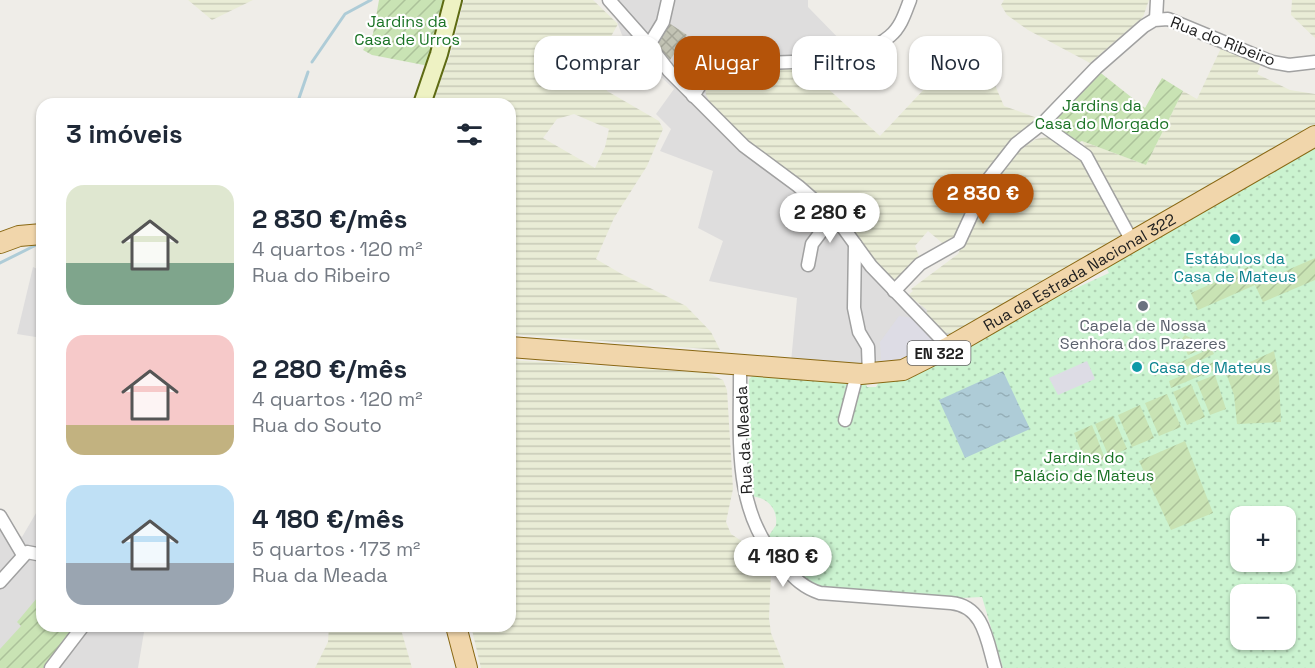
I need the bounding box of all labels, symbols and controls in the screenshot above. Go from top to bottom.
park label: Jardins da Casa de Urros [354,11,460,50]
street label: Rua do Ribeiro [1167,11,1279,71]
chip: Comprar [534,36,662,90]
chip: Alugar [674,36,780,90]
chip: Filtros [792,36,897,90]
chip: Novo [909,36,1002,90]
park label: Jardins da Casa do Morgado [1035,95,1169,134]
text: 3 imóveis [66,117,183,151]
icon: filters [453,118,486,151]
pin: 2 830 € [928,174,1038,225]
text: 2 830 € [947,180,1019,206]
pin: 2 280 € [775,193,885,244]
text: 2 280 € [794,199,866,225]
text: 2 830 €/mês [252,202,407,236]
street label: Rua da Estrada Nacional 322 [979,208,1179,336]
icon: home [114,209,186,281]
marker: Estábulos da Casa de Mateus [1228,232,1242,246]
text: 4 quartos · 120 m² [252,236,422,262]
place label: Estábulos da Casa de Mateus [1174,248,1296,287]
text: Rua do Ribeiro [252,262,391,288]
marker: Capela de Nossa Senhora dos Prazeres [1136,299,1150,313]
place label: Capela de Nossa Senhora dos Prazeres [1060,315,1226,354]
road number: EN 322 [908,341,970,365]
text: 2 280 €/mês [252,352,407,386]
place label: Casa de Mateus [1149,357,1271,378]
icon: home [114,359,186,431]
marker: Casa de Mateus [1130,360,1144,374]
street label: Rua da Meada [731,385,757,495]
text: 4 quartos · 120 m² [252,386,422,412]
text: Rua do Souto [252,412,382,438]
park label: Jardins do Palácio de Mateus [1014,447,1154,486]
text: 4 180 €/mês [252,502,405,536]
map controls [1230,506,1296,650]
button: + [1230,506,1296,572]
icon: home [114,509,186,581]
text: 5 quartos · 173 m² [252,536,420,562]
pin: 4 180 € [728,537,838,588]
text: 4 180 € [748,543,818,569]
text: Rua da Meada [252,562,388,588]
button: − [1230,584,1296,650]

